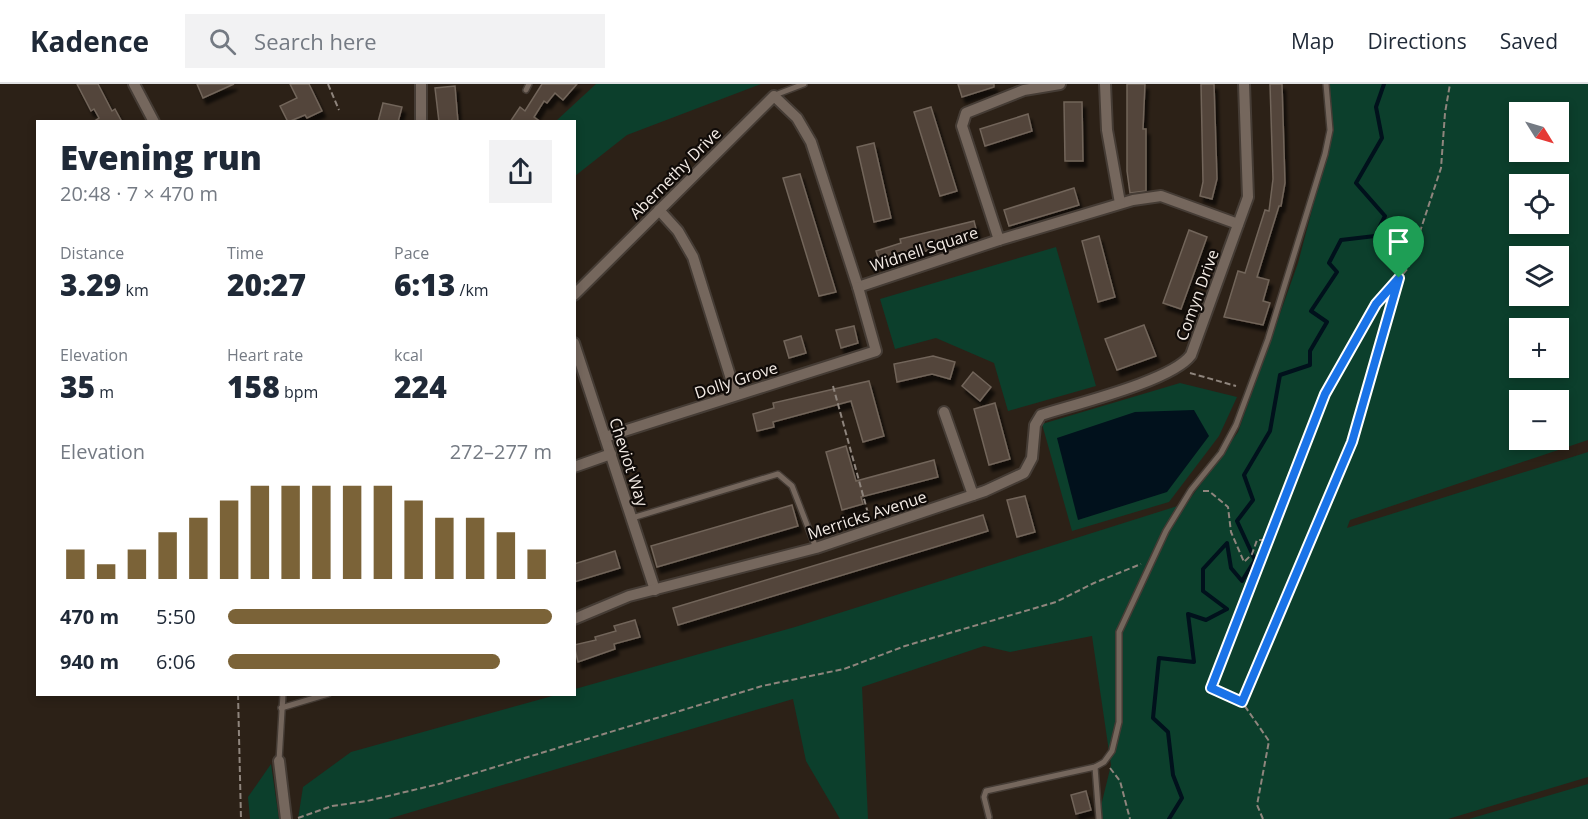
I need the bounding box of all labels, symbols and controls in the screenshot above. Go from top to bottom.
search box [185,14,605,68]
text: Kadence [30,22,149,60]
icon: search [206,25,239,58]
text: Search here [254,26,377,56]
text: Map [1291,27,1334,55]
text: Directions [1367,27,1467,55]
text: Saved [1500,27,1558,55]
north arrow [1509,102,1569,162]
map controls [1509,102,1569,450]
street label: Abernethy Drive [624,122,726,224]
text: Evening run [60,135,262,180]
button: share [489,140,552,203]
button: locate [1509,174,1569,234]
text: 20:48 · 7 × 470 m [60,180,218,207]
pin [1373,216,1424,278]
street label: Widnell Square [867,221,981,277]
icon: arrive [1382,225,1415,258]
text: Distance [60,242,124,264]
text: Time [227,242,264,264]
text: Pace [394,242,429,264]
street label: Comyn Drive [1170,246,1224,344]
button: layers [1509,246,1569,306]
text: 3.29 [60,264,121,305]
text: 20:27 [227,264,306,305]
text: 6:13 [394,264,455,305]
text: km [121,279,149,301]
text: /km [455,279,489,301]
button: + [1509,318,1569,378]
text: Elevation [60,344,128,366]
text: Heart rate [227,344,303,366]
text: kcal [394,344,423,366]
street label: Dolly Grove [692,356,780,404]
text: 35 [60,366,95,407]
text: 158 [227,366,280,407]
text: 224 [394,366,447,407]
text: m [95,381,114,403]
text: bpm [280,381,318,403]
button: − [1509,390,1569,450]
street label: Cheviot Way [604,415,654,510]
text: Elevation [60,438,145,465]
text: 272–277 m [450,438,552,465]
street label: Merricks Avenue [805,485,929,545]
text: 470 m [60,603,119,630]
text: 5:50 [156,603,196,630]
text: 940 m [60,648,119,675]
text: 6:06 [156,648,196,675]

